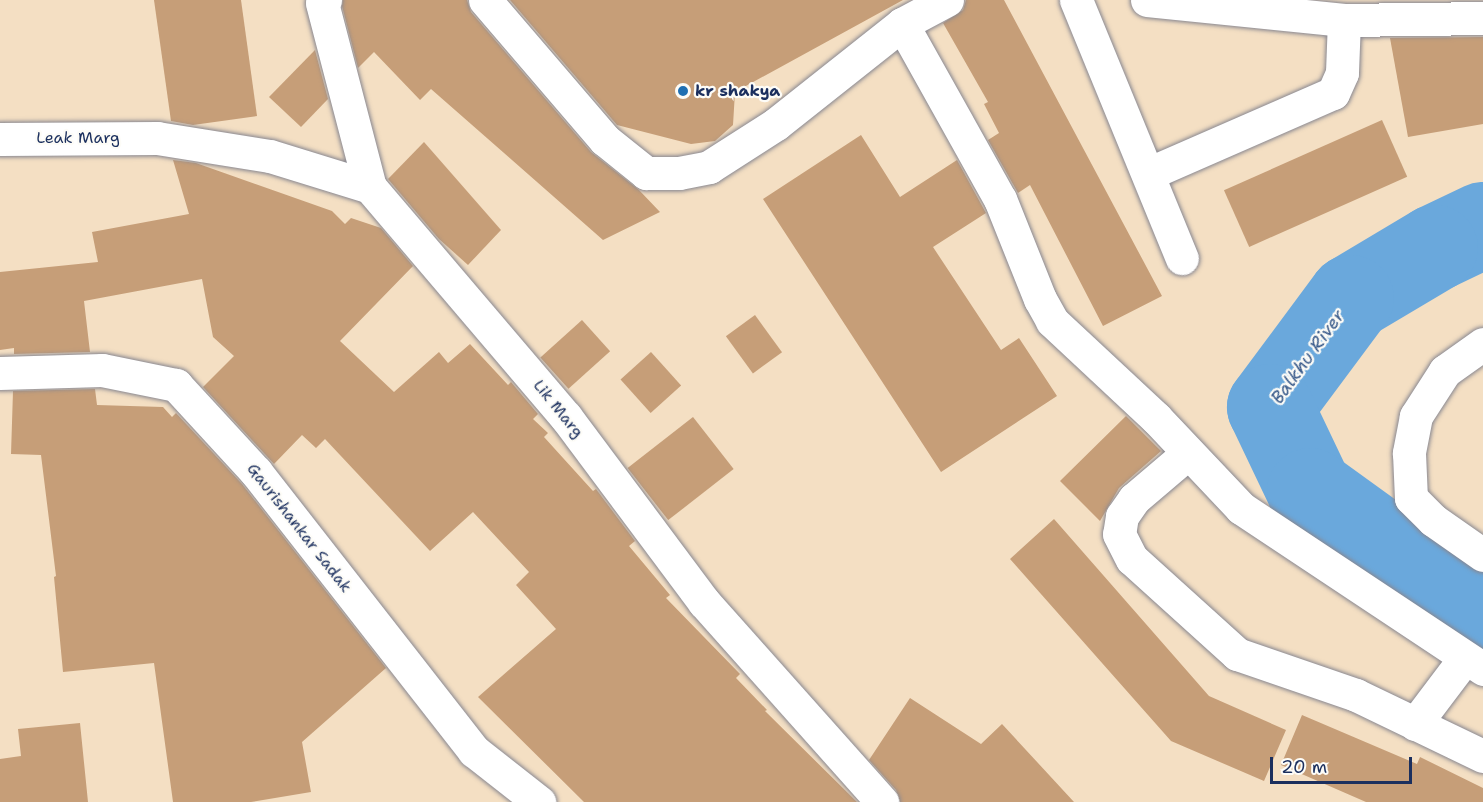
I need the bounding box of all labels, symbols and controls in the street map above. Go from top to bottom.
place label: kr shakya [695,81,780,101]
marker: kr shakya [676,84,690,98]
street label: Leak Marg [36,128,120,148]
water label: Balkhu River [1267,306,1349,408]
street label: Lik Marg [529,376,587,442]
street label: Gaurishankar Sadak [243,460,355,596]
scale bar [1273,745,1416,783]
text: 20 m [1281,755,1327,779]

